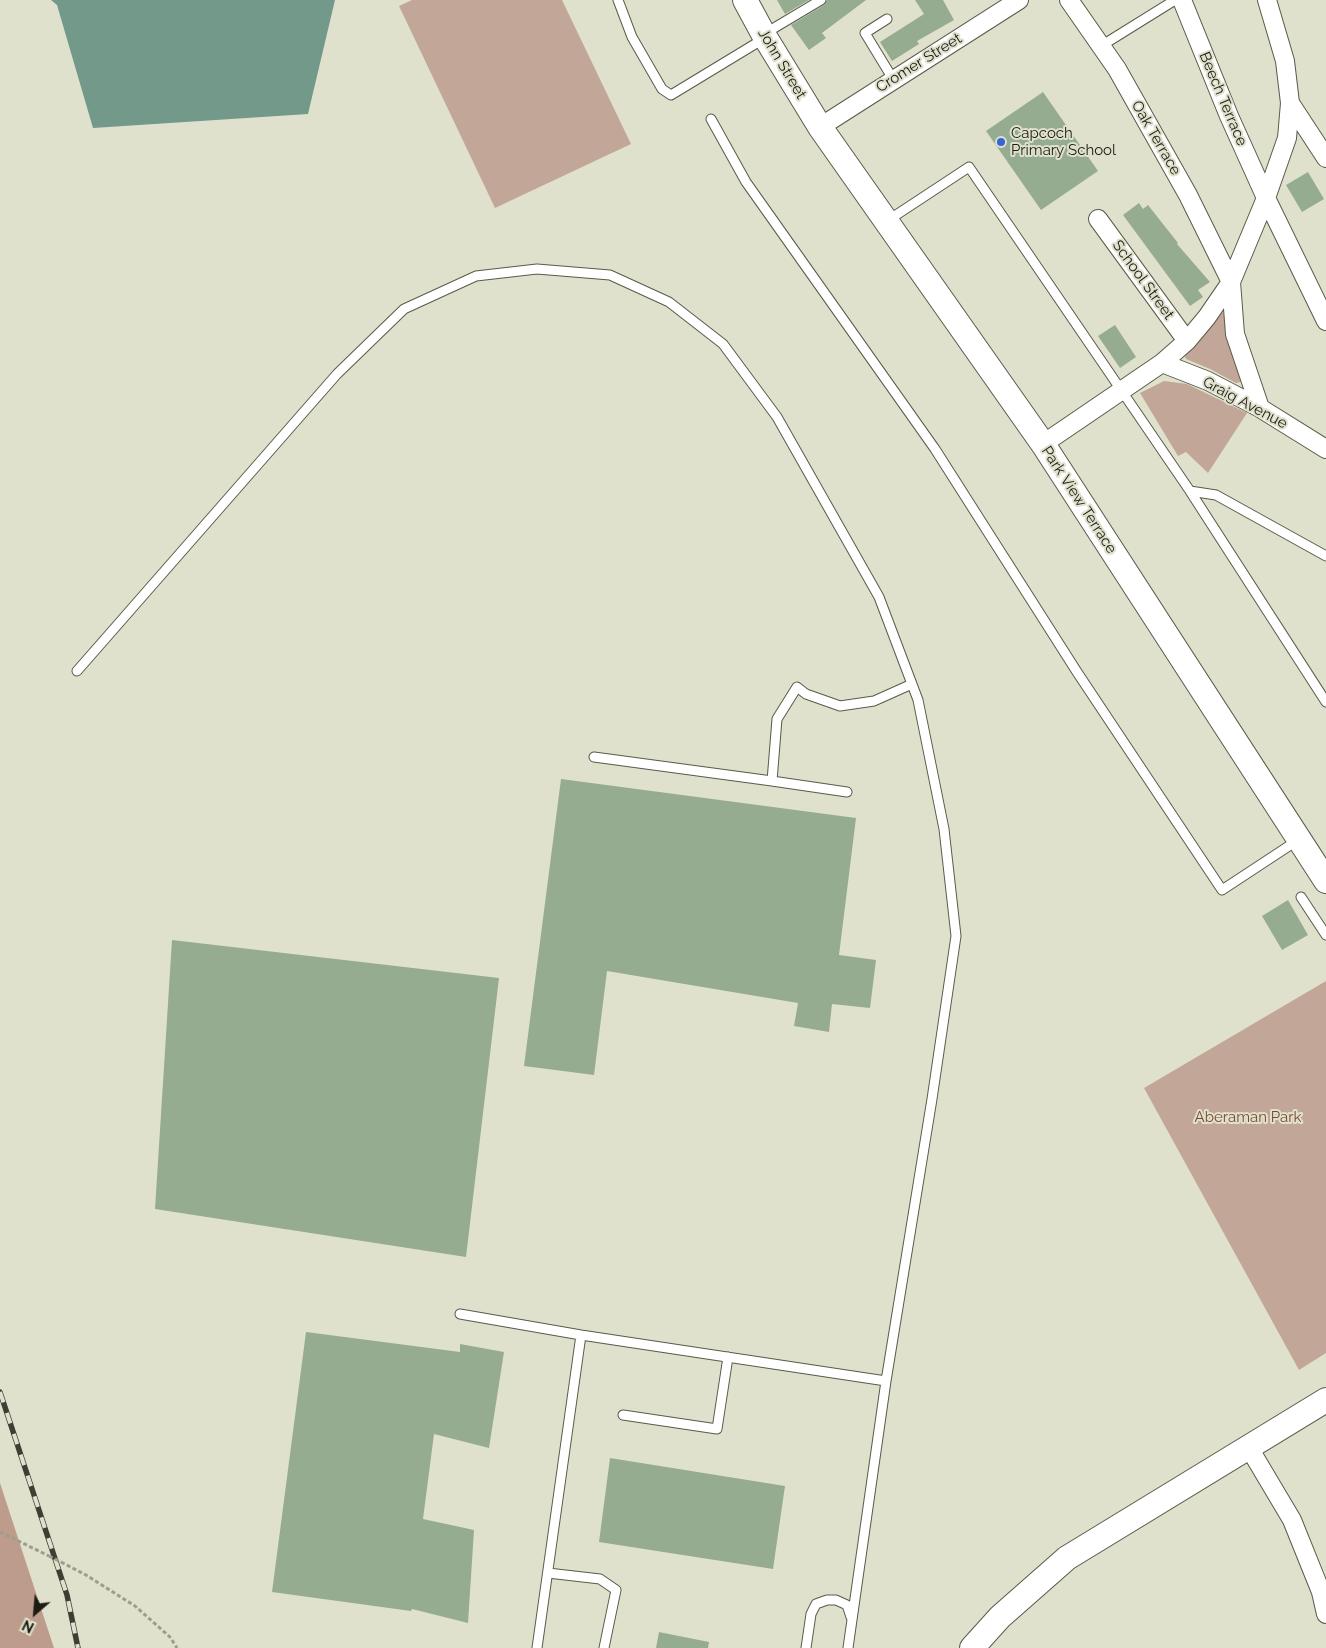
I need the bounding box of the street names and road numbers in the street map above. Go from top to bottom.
street label: John Street [754,26,810,102]
street label: Cromer Street [873,30,965,96]
street label: Beech Terrace [1195,49,1251,149]
street label: Oak Terrace [1127,98,1185,178]
street label: School Street [1108,237,1178,323]
street label: Graig Avenue [1200,373,1290,433]
street label: Park View Terrace [1038,443,1120,557]

